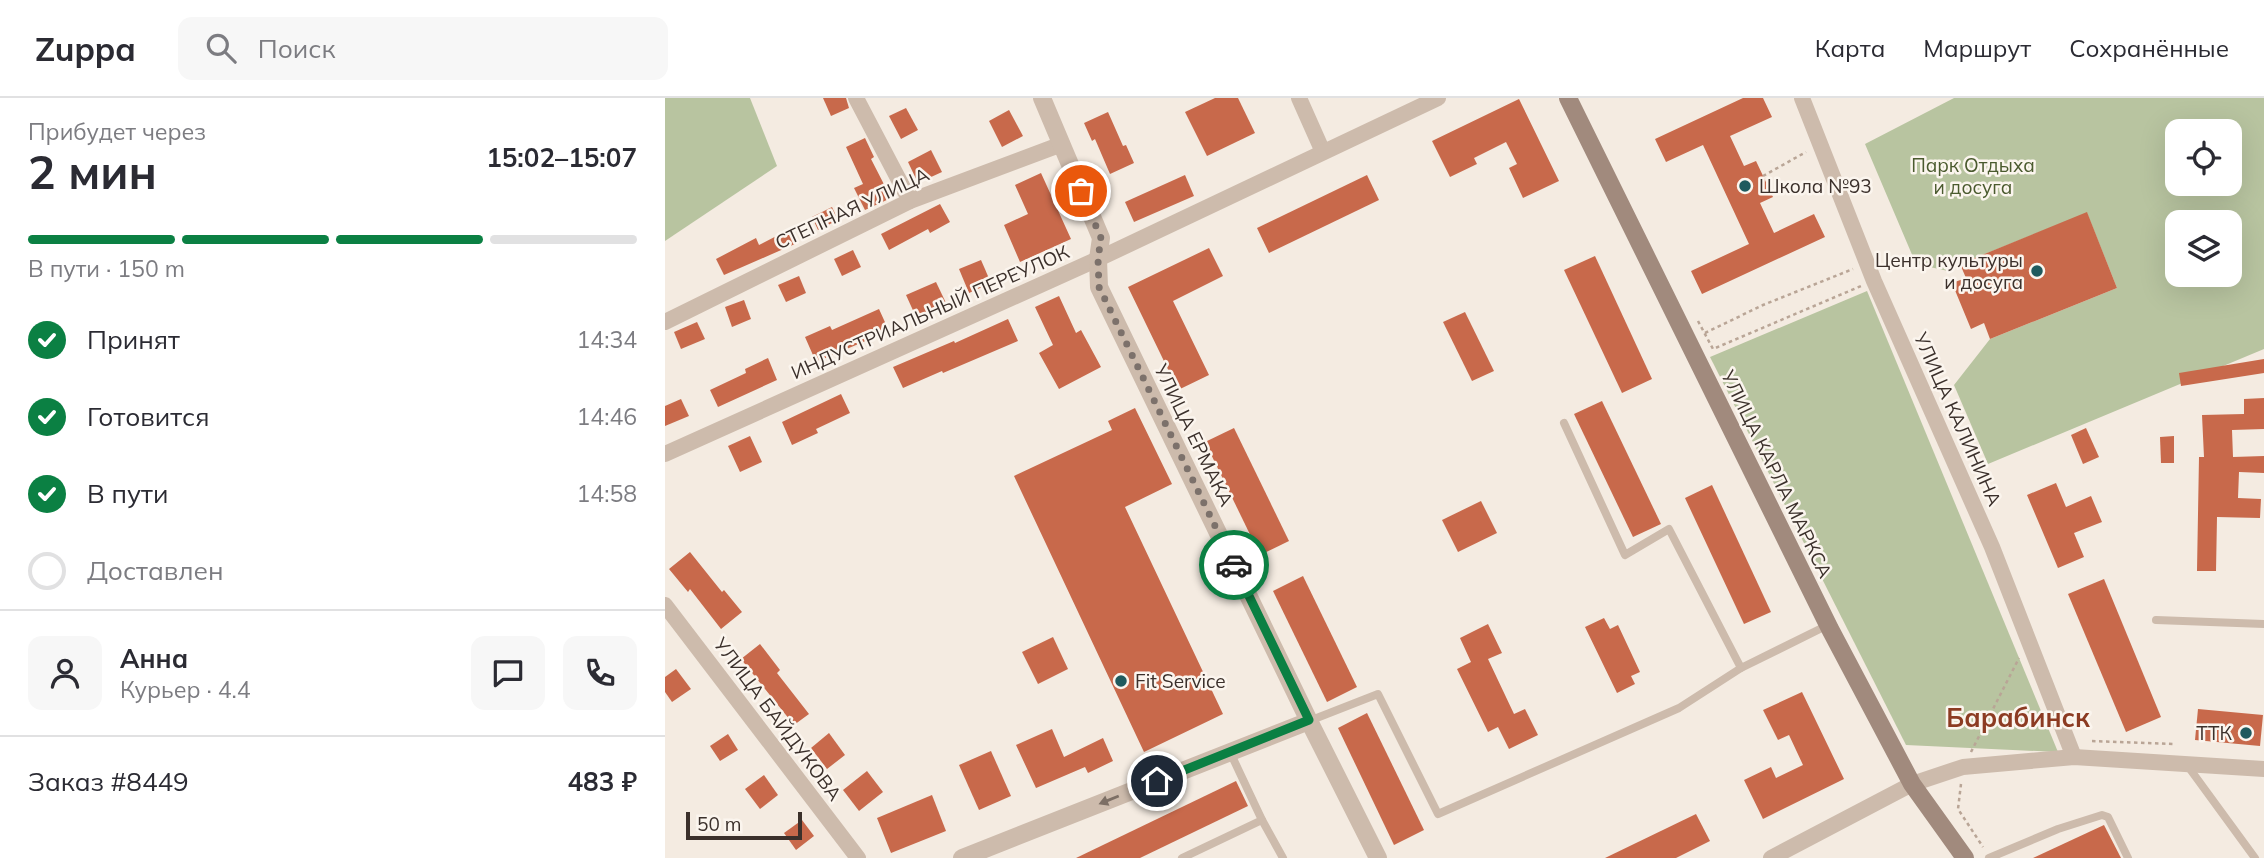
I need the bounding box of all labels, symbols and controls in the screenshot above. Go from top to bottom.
search box [178,17,668,80]
text: Zuppa [35,28,136,69]
icon: search [202,29,240,67]
text: Поиск [258,32,335,65]
text: Карта [1815,33,1885,63]
text: Маршрут [1923,33,2031,63]
text: Сохранённые [2069,33,2229,63]
text: Прибудет через [28,117,206,146]
map controls [2165,119,2242,287]
button: locate [2165,119,2242,196]
text: 15:02–15:07 [486,141,637,174]
text: 2 мин [28,143,157,201]
park label: Парк Отдыха и досуга [1911,153,2035,199]
pin [1051,161,1111,221]
street label: СТЕПНАЯ УЛИЦА [771,162,933,254]
icon: bag [1062,172,1100,210]
place label: Школа №93 [1759,174,1872,198]
marker: Школа №93 [1737,178,1753,194]
button: layers [2165,210,2242,287]
street label: ИНДУСТРИАЛЬНЫЙ ПЕРЕУЛОК [787,239,1073,384]
place label: Центр культуры и досуга [1875,248,2023,294]
text: В пути · 150 m [28,254,185,283]
marker: Центр культуры и досуга [2029,263,2045,279]
icon: check [28,321,66,359]
text: Принят [87,323,180,356]
text: 14:34 [577,325,637,354]
street label: УЛИЦА КАЛИНИНА [1908,328,2007,510]
street label: УЛИЦА ЕРМАКА [1149,359,1239,510]
street label: УЛИЦА КАРЛА МАРКСА [1716,365,1838,582]
icon: check [28,398,66,436]
text: Готовится [87,400,210,433]
text: 14:46 [577,402,637,431]
icon: check [28,475,66,513]
text: В пути [87,477,168,510]
text: 14:58 [577,479,637,508]
courier [1199,530,1269,600]
icon: car [1215,546,1253,584]
text: Доставлен [87,554,224,587]
street label: УЛИЦА БАЙДУКОВА [708,632,847,805]
button: person [28,636,102,710]
button: chat [471,636,545,710]
button: phone [563,636,637,710]
text: Анна [120,642,188,675]
place label: Fit Service [1135,669,1226,693]
marker: Fit Service [1113,673,1129,689]
text: Курьер · 4.4 [120,675,251,704]
district label: Барабинск [1946,701,2090,734]
place label: ТТК [2196,721,2233,745]
marker: ТТК [2238,725,2254,741]
pin [1127,751,1187,811]
icon: home [1138,762,1176,800]
text: Заказ #8449 [28,765,189,798]
text: 483 ₽ [567,765,637,798]
one-way arrow [1098,794,1119,805]
scale bar [686,809,801,841]
text: 50 m [697,812,741,836]

